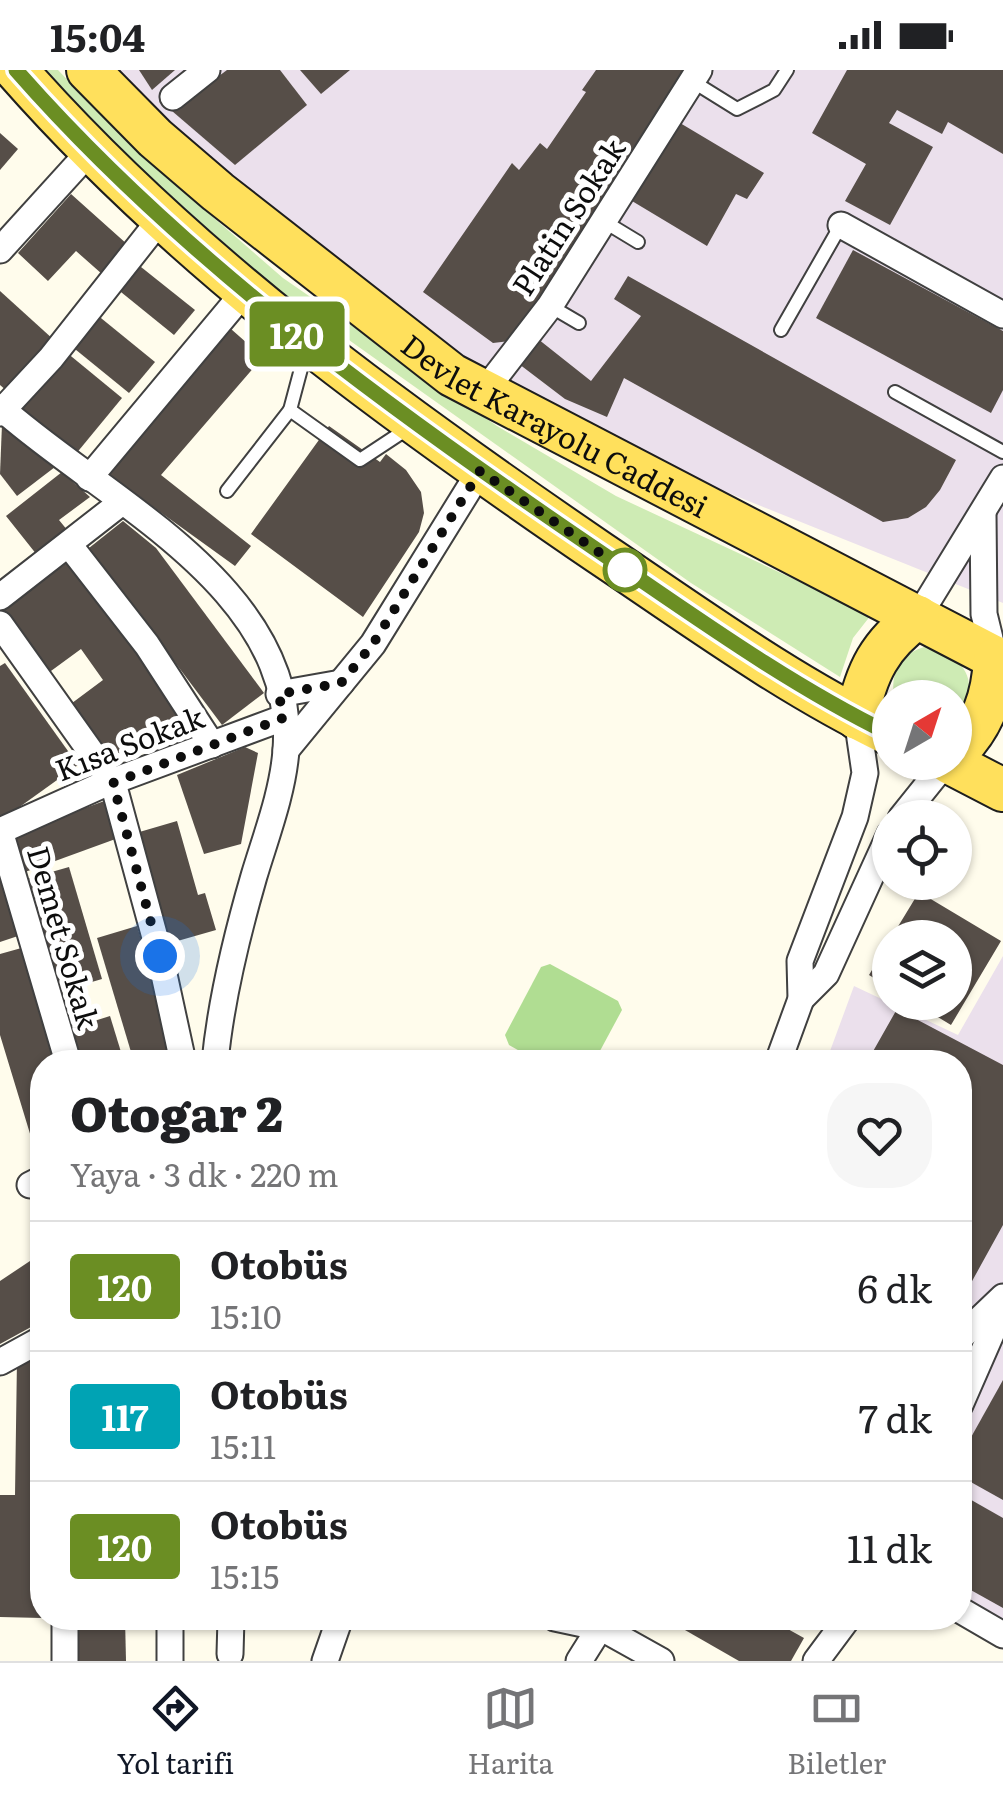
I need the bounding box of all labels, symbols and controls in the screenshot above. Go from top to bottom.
text: 15:04 [50,7,145,64]
street label: Platin Sokak [500,128,635,303]
line badge: 120 [240,302,354,366]
text: 120 [270,308,324,360]
street label: Devlet Karayolu Caddesi [393,322,716,527]
unlabelled marker [604,549,646,591]
north arrow [872,680,972,780]
map controls [872,680,972,1020]
street label: Kısa Sokak [48,693,210,791]
button: locate [872,800,972,900]
street label: Demet Sokak [18,840,112,1034]
button: layers [872,920,972,1020]
your location [135,931,185,981]
text: Otogar 2 [70,1076,283,1147]
button: heart [827,1083,932,1188]
text: Yaya · 3 dk · 220 m [70,1149,339,1197]
text: Otobüs [210,1234,348,1291]
text: 6 dk [858,1258,932,1315]
text: 120 [98,1260,152,1312]
text: 15:10 [210,1291,281,1339]
text: Otobüs [210,1364,348,1421]
text: 7 dk [859,1388,932,1445]
text: 117 [102,1390,148,1442]
text: 15:11 [210,1421,276,1469]
text: Otobüs [210,1494,348,1551]
text: 11 dk [847,1518,932,1575]
text: 120 [98,1520,152,1572]
text: 15:15 [210,1551,279,1599]
tab: Yol tarifi [117,1681,234,1783]
tab: Harita [467,1681,554,1783]
tab: Biletler [787,1681,886,1783]

